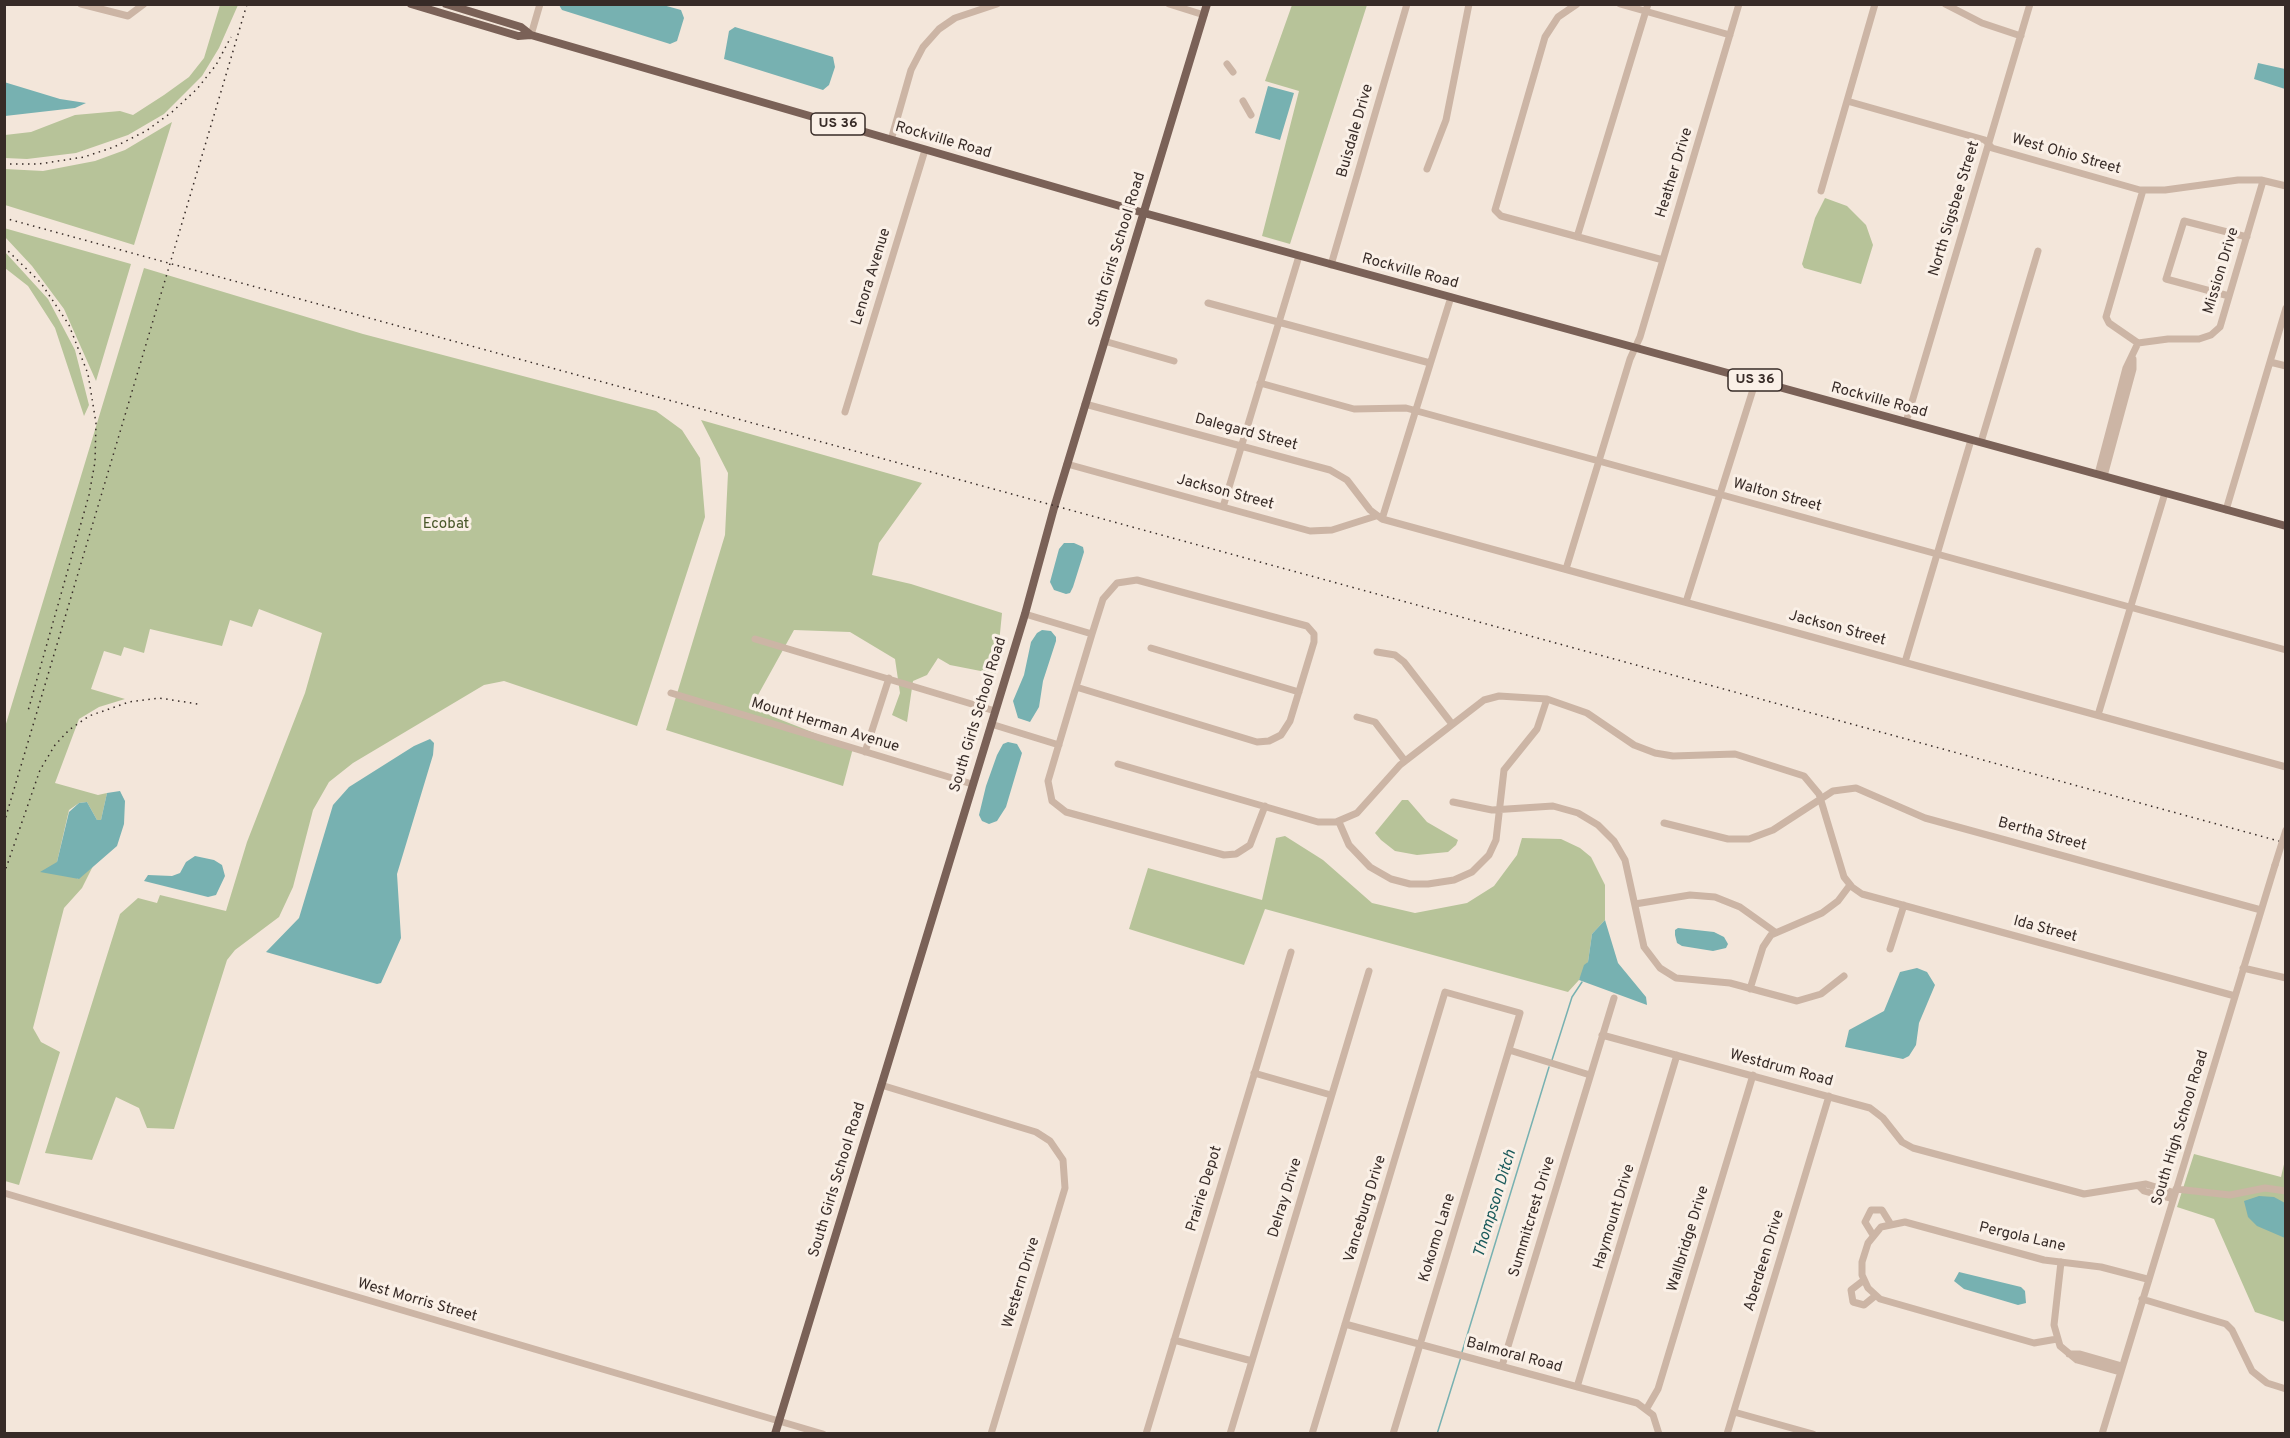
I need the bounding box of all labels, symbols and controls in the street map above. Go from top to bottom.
street label: Buisdale Drive [1334,82,1378,180]
road number: US 36 [811,113,865,135]
street label: Rockville Road [893,119,993,163]
street label: Heather Drive [1653,126,1697,220]
street label: West Ohio Street [2009,131,2123,179]
street label: North Sigsbee Street [1926,139,1984,279]
street label: South Girls School Road [1086,170,1150,330]
street label: Lenora Avenue [849,226,895,328]
street label: Mission Drive [2200,226,2244,316]
street label: Rockville Road [1360,250,1460,294]
road number: US 36 [1728,369,1782,391]
street label: Rockville Road [1829,379,1929,423]
street label: Dalegard Street [1193,411,1299,455]
street label: Jackson Street [1174,471,1276,515]
street label: Walton Street [1731,476,1823,516]
park label: Ecobat [423,516,469,534]
street label: Jackson Street [1786,607,1888,651]
street label: South Girls School Road [947,635,1011,795]
street label: Mount Herman Avenue [749,695,901,757]
street label: Bertha Street [1996,815,2088,855]
street label: Ida Street [2011,913,2079,947]
street label: Westdrum Road [1727,1047,1835,1091]
street label: South High School Road [2149,1048,2213,1208]
street label: South Girls School Road [806,1100,870,1260]
street label: Prairie Depot [1183,1144,1227,1234]
water label: Thompson Ditch [1470,1148,1522,1260]
street label: Vanceburg Drive [1341,1153,1391,1265]
street label: Summitcrest Drive [1506,1155,1560,1279]
street label: Delray Drive [1265,1156,1307,1240]
street label: Haymount Drive [1590,1162,1640,1272]
street label: Wallbridge Drive [1664,1184,1714,1294]
street label: Kokomo Lane [1416,1192,1460,1284]
street label: Aberdeen Drive [1741,1208,1789,1314]
street label: Pergola Lane [1977,1219,2067,1257]
street label: Western Drive [1000,1235,1044,1331]
street label: West Morris Street [355,1275,479,1327]
street label: Balmoral Road [1464,1335,1564,1377]

